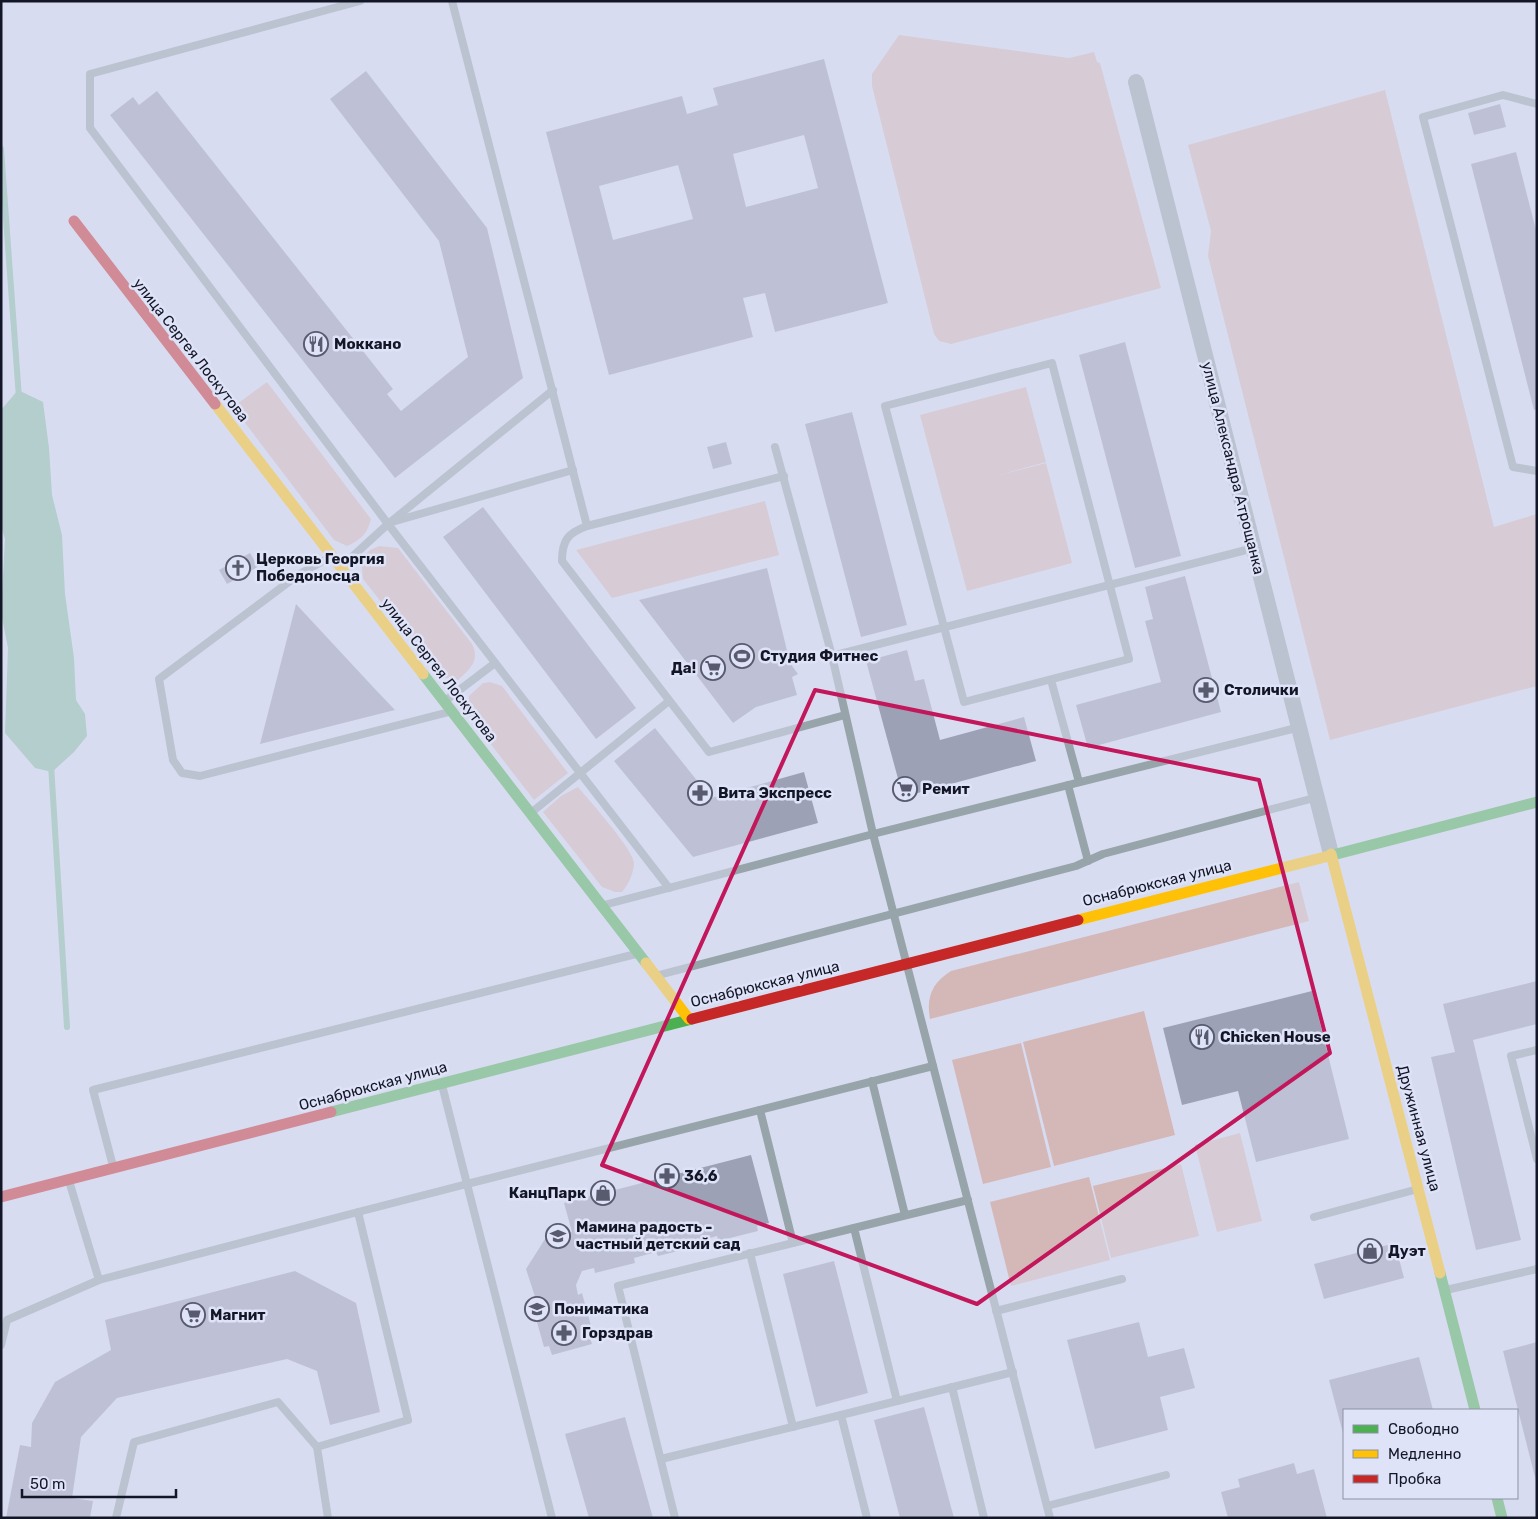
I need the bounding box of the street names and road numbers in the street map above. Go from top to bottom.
street label: улица Сергея Лоскутова [129,275,253,425]
street label: улица Александра Атрощанка [1198,360,1268,576]
street label: улица Сергея Лоскутова [377,595,501,745]
street label: Оснабрюкская улица [1081,856,1233,910]
street label: Оснабрюкская улица [689,957,841,1011]
street label: Оснабрюкская улица [297,1058,449,1114]
street label: Дружинная улица [1393,1063,1445,1193]

